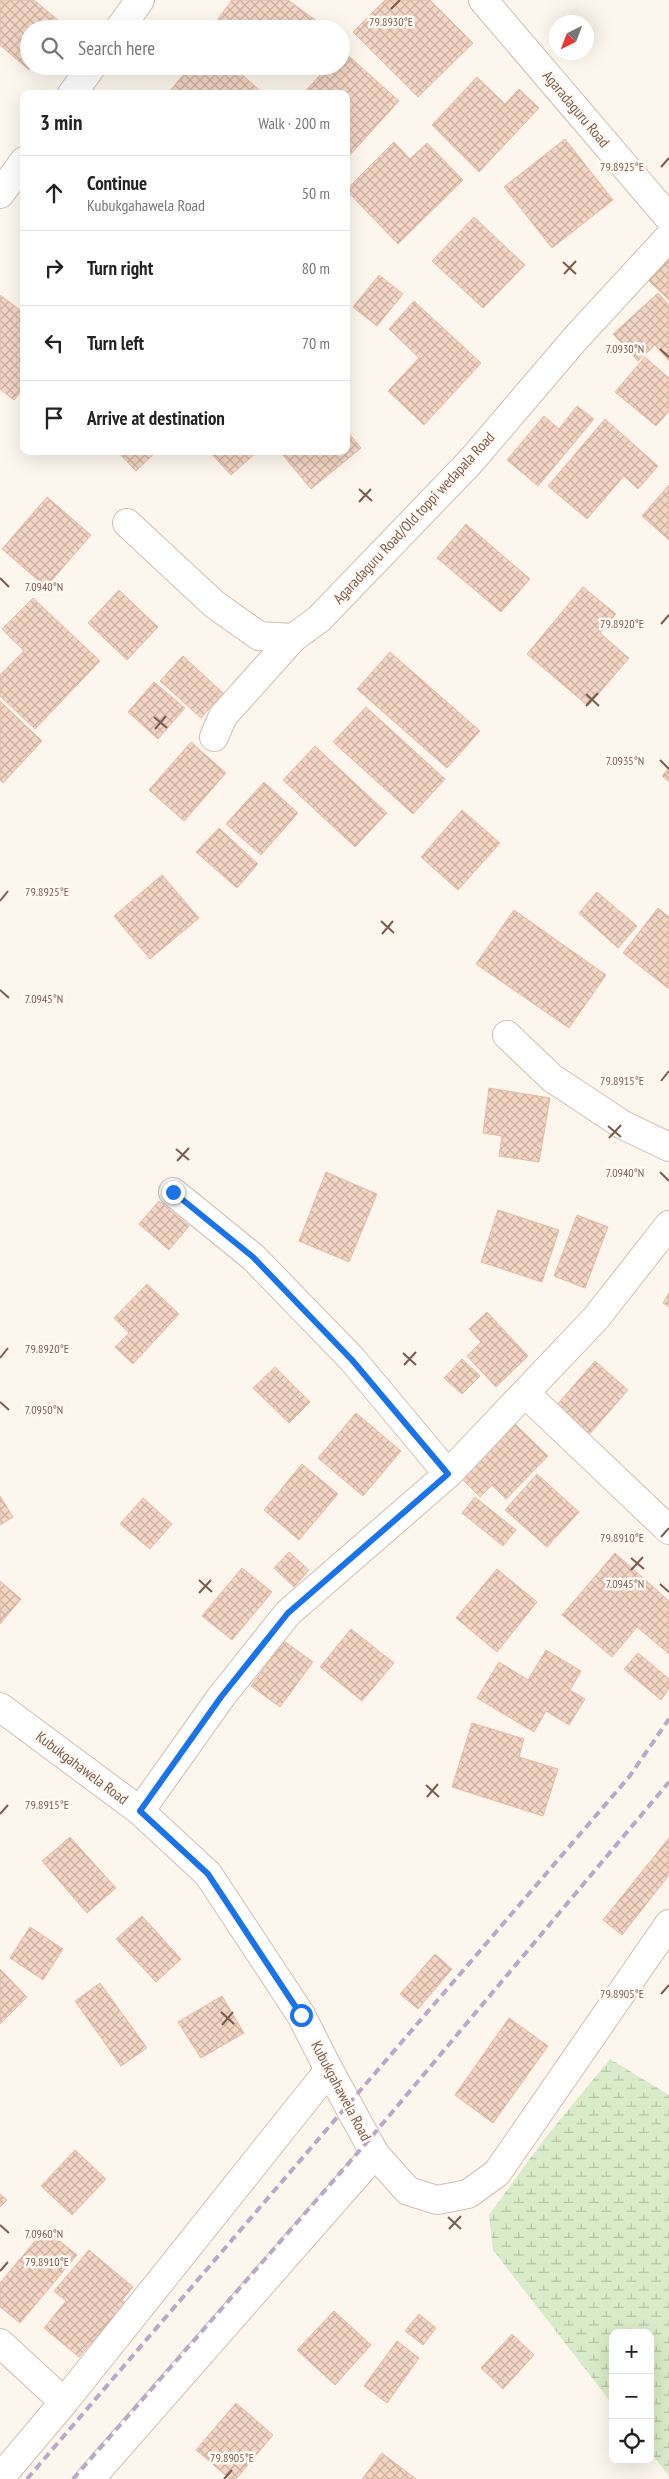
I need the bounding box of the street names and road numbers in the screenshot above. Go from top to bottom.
street label: Agaradaguru Road [539,66,614,151]
street label: Agaradaguru Road/Old toppi wedapala Road [329,428,498,608]
street label: Kubukgahawela Road [32,1727,132,1808]
street label: Kubukgahawela Road [307,2038,376,2144]

